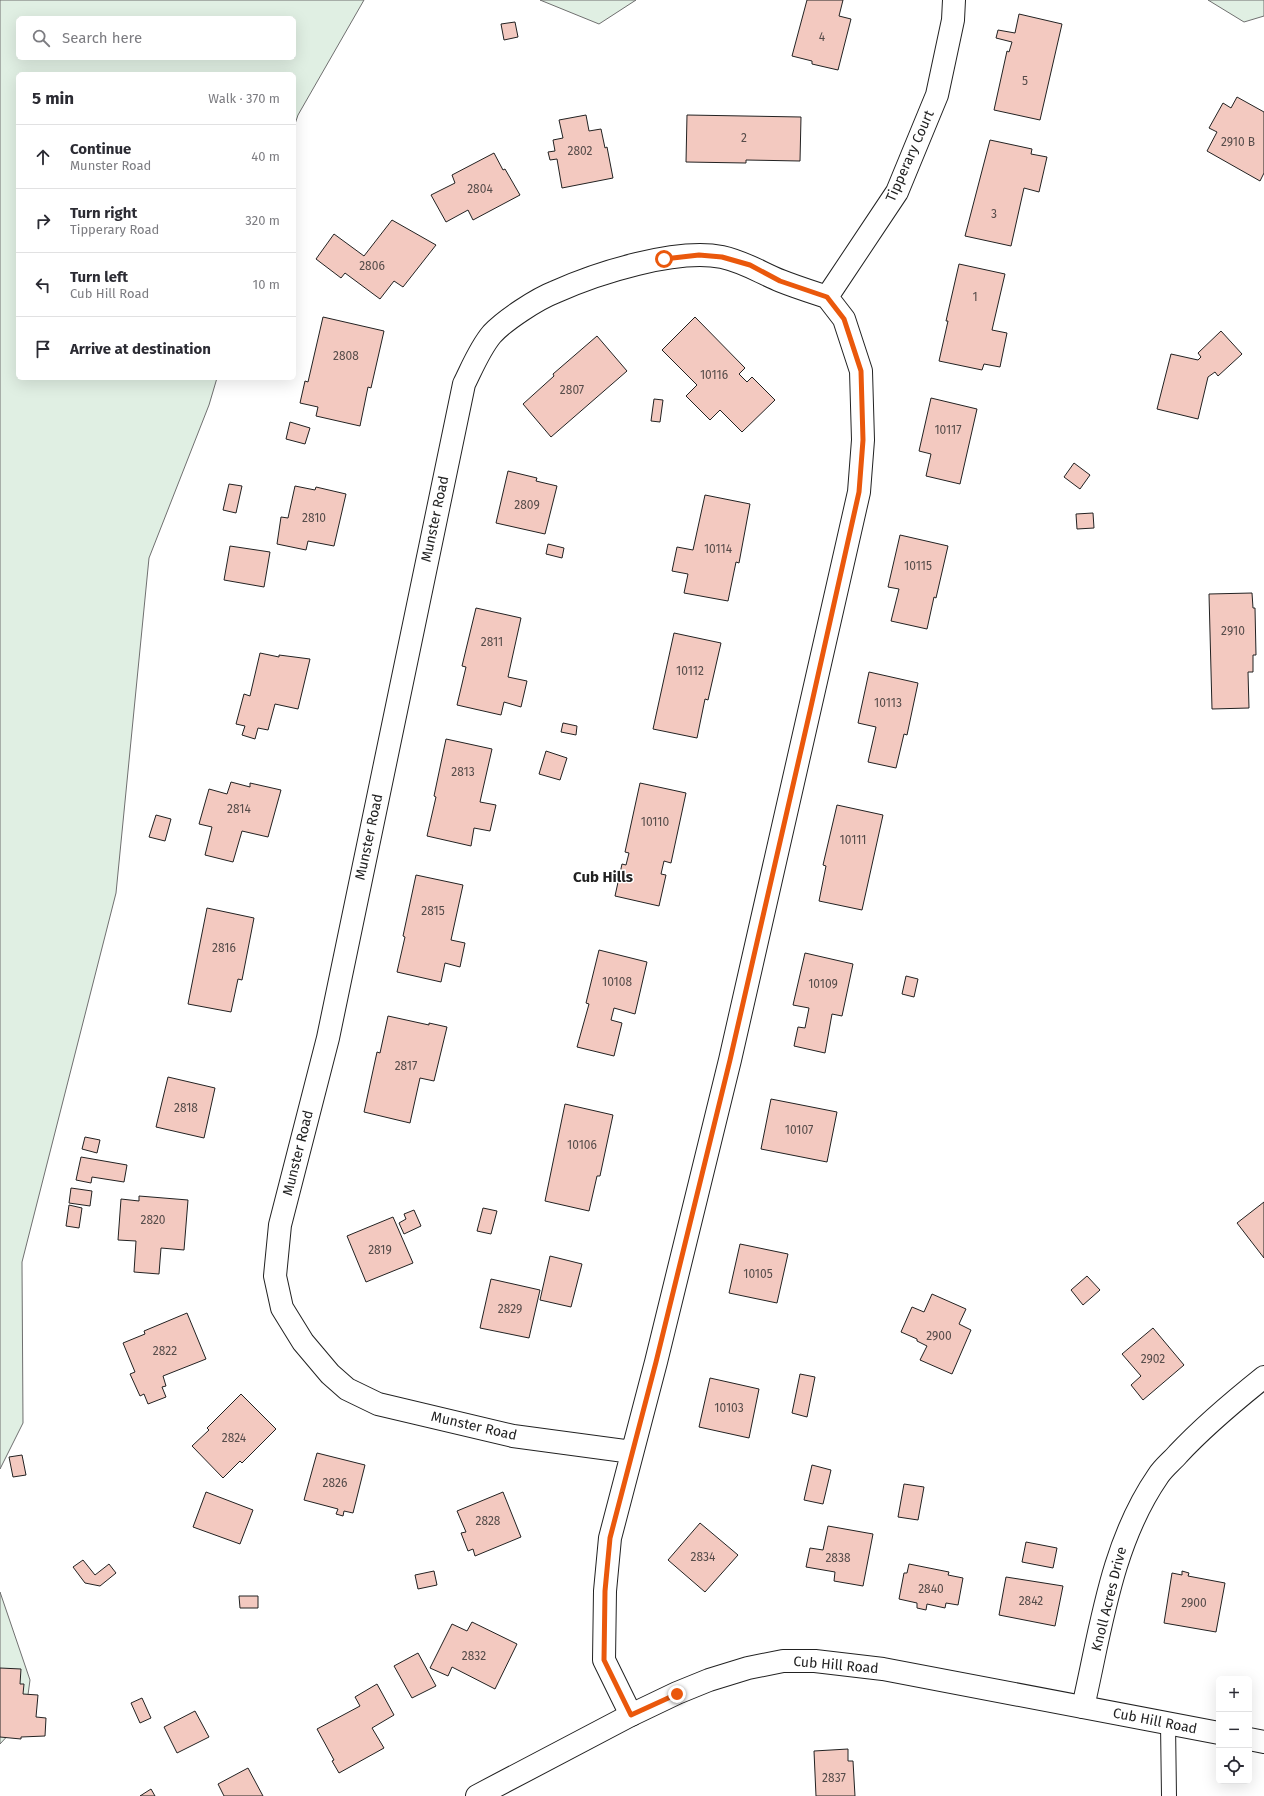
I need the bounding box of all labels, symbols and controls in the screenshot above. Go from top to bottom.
search box [16,16,296,60]
icon: search [30,27,52,49]
text: Search here [62,29,142,47]
house number: 4 [819,30,826,44]
house number: 5 [1022,74,1028,88]
text: 5 min [32,88,74,109]
text: Walk · 370 m [208,91,280,106]
street label: Tipperary Court [882,107,938,204]
house number: 2 [741,131,747,145]
house number: 2910 B [1221,135,1255,149]
text: Continue [70,140,131,158]
house number: 2802 [567,144,593,158]
icon: ahead [32,146,54,168]
text: 40 m [251,149,280,164]
text: Munster Road [70,158,151,173]
house number: 2804 [467,182,493,196]
text: Turn right [70,204,137,222]
house number: 3 [991,207,997,221]
icon: right [32,210,54,232]
text: 320 m [245,213,280,228]
text: Tipperary Road [70,222,159,237]
route start [655,250,673,268]
house number: 2806 [359,259,385,273]
text: Turn left [70,268,128,286]
icon: left [32,274,54,296]
text: 10 m [253,277,280,292]
text: Cub Hill Road [70,286,149,301]
house number: 1 [972,290,978,304]
icon: arrive [32,338,54,360]
text: Arrive at destination [70,340,211,358]
house number: 2808 [333,349,359,363]
house number: 10116 [700,368,728,382]
house number: 2807 [560,383,584,397]
house number: 10117 [934,423,962,437]
street label: Munster Road [418,474,452,564]
house number: 2809 [514,498,540,512]
house number: 2810 [302,511,326,525]
house number: 10114 [704,542,733,556]
house number: 10115 [904,559,932,573]
house number: 2910 [1221,624,1245,638]
house number: 2811 [481,635,503,649]
house number: 10112 [676,664,704,678]
house number: 10113 [874,696,902,710]
house number: 2813 [451,765,475,779]
street label: Munster Road [352,792,386,882]
house number: 2814 [227,802,251,816]
house number: 10110 [641,815,670,829]
house number: 10111 [840,833,866,847]
district label: Cub Hills [573,868,633,886]
house number: 2815 [421,904,445,918]
house number: 2816 [212,941,236,955]
house number: 10108 [602,975,632,989]
house number: 10109 [808,977,838,991]
house number: 2817 [395,1059,417,1073]
house number: 2818 [174,1101,198,1115]
street label: Munster Road [279,1108,317,1198]
house number: 10107 [785,1123,813,1137]
house number: 10106 [567,1138,597,1152]
house number: 2820 [140,1213,166,1227]
house number: 2819 [368,1243,392,1257]
house number: 10105 [743,1267,773,1281]
house number: 2829 [498,1302,522,1316]
house number: 2900 [926,1329,952,1343]
house number: 2822 [153,1344,177,1358]
house number: 2902 [1141,1352,1165,1366]
house number: 10103 [714,1401,744,1415]
street label: Munster Road [429,1408,519,1444]
house number: 2824 [222,1431,247,1445]
house number: 2826 [323,1476,347,1490]
house number: 2828 [476,1514,501,1528]
street label: Knoll Acres Drive [1088,1545,1130,1653]
house number: 2834 [691,1550,716,1564]
house number: 2838 [825,1551,851,1565]
house number: 2840 [918,1582,944,1596]
house number: 2842 [1019,1594,1043,1608]
house number: 2900 [1181,1596,1207,1610]
house number: 2832 [462,1649,486,1663]
street label: Cub Hill Road [793,1653,879,1677]
map controls [1216,1676,1252,1784]
button: + [1216,1676,1252,1712]
route end [668,1685,686,1703]
street label: Cub Hill Road [1111,1705,1199,1737]
button: − [1216,1712,1252,1748]
button: locate [1216,1748,1252,1784]
house number: 2837 [822,1771,846,1785]

